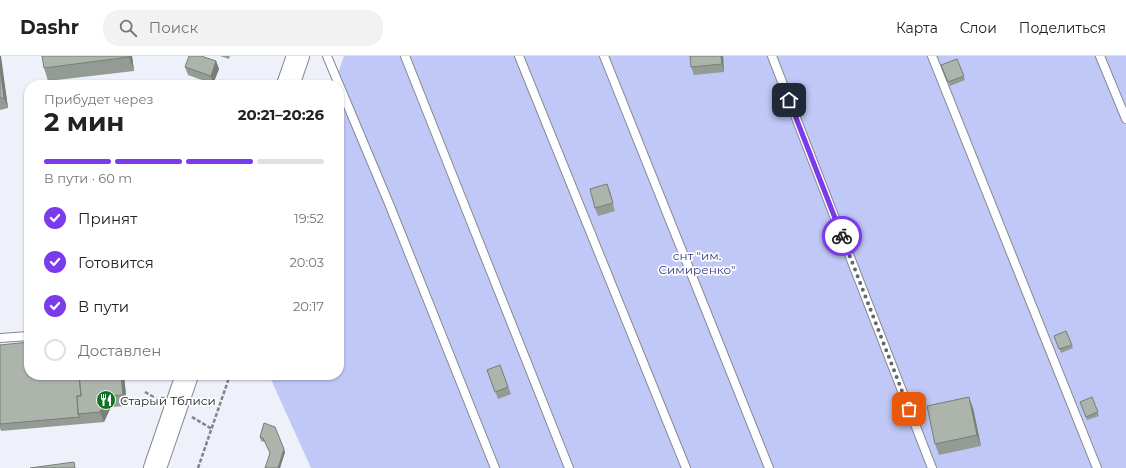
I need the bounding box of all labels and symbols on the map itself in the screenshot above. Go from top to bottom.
pin [772,83,806,117]
courier [822,216,862,256]
park label: снт "им. Симиренко" [658,248,736,277]
restaurant icon: Старый Тблиси [95,389,117,411]
pin [892,392,926,426]
place label: Старый Тблиси [120,393,216,408]

